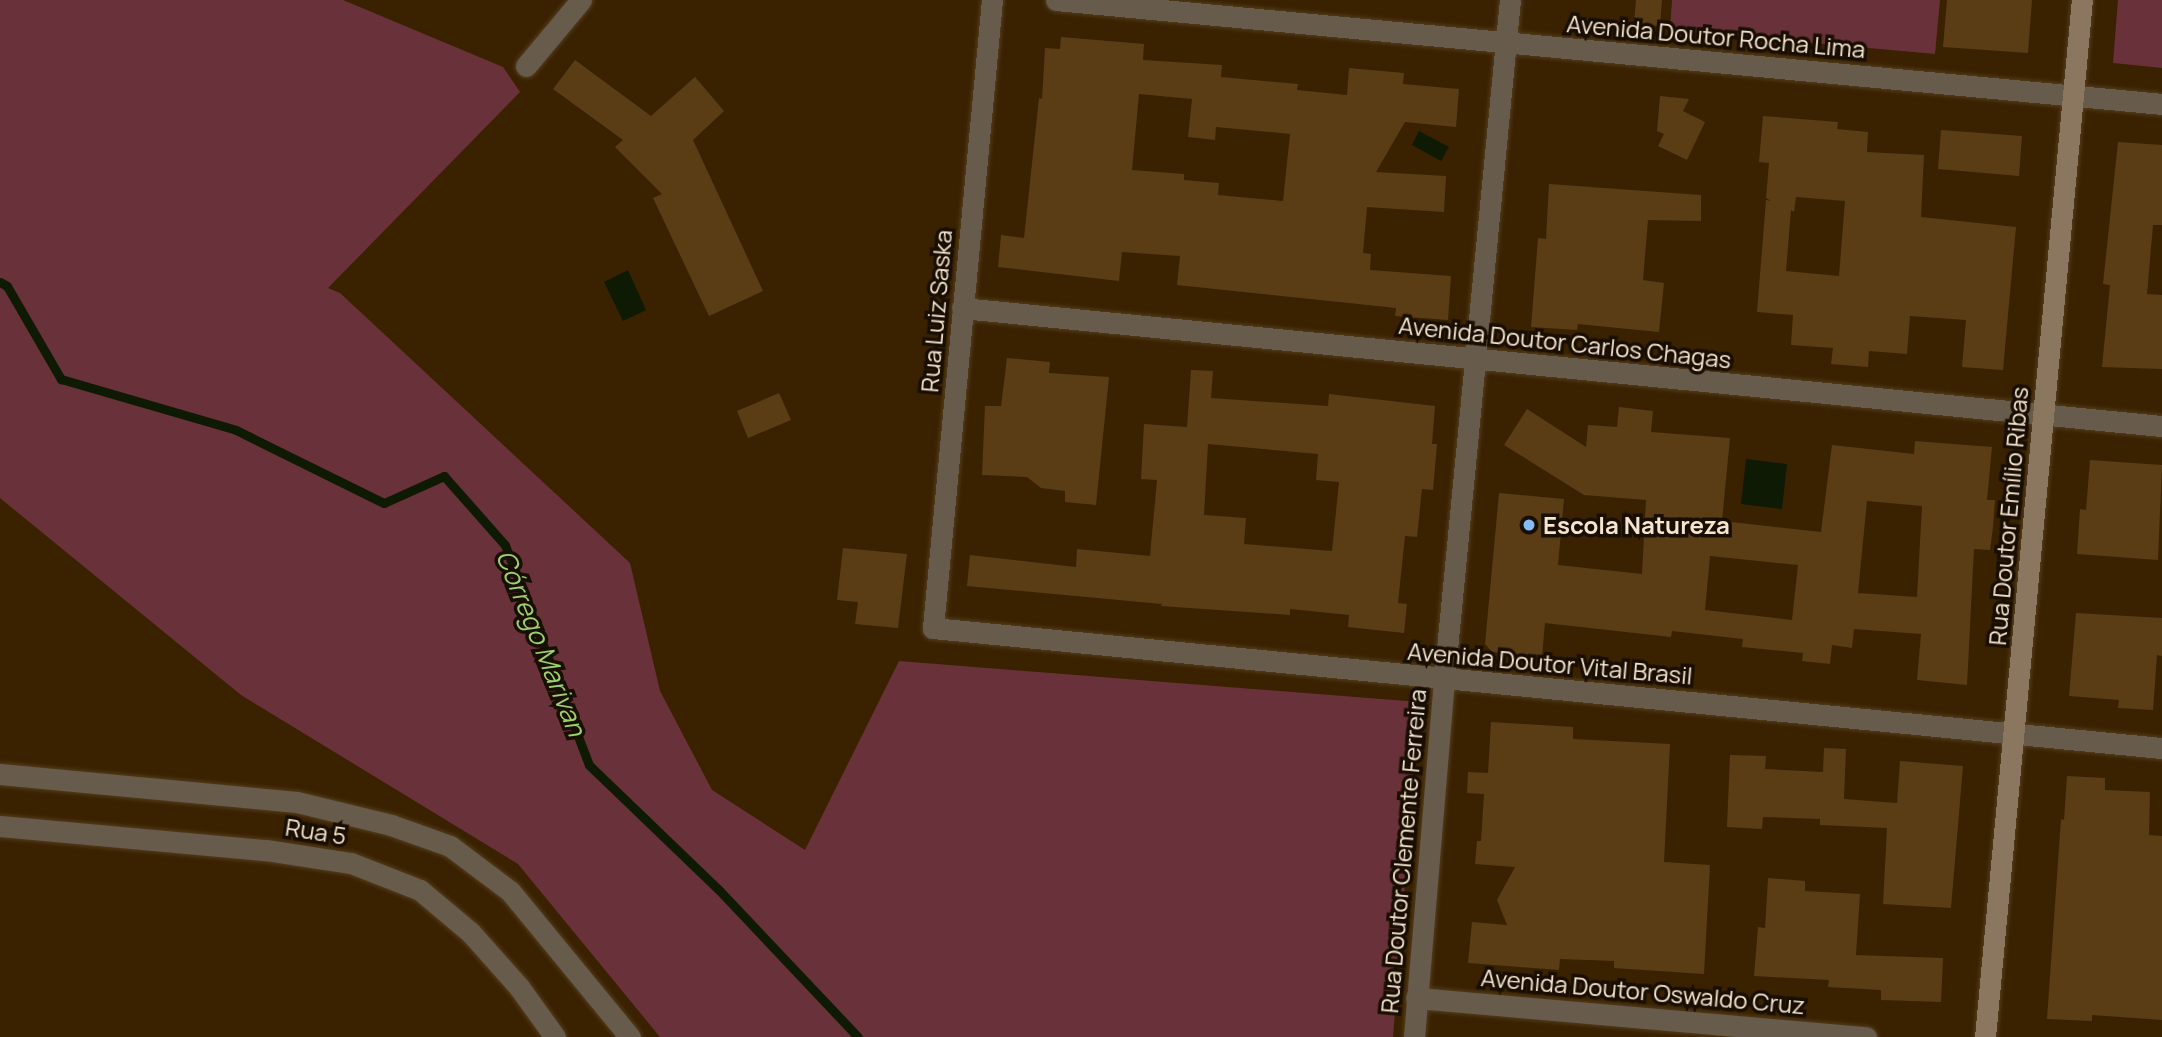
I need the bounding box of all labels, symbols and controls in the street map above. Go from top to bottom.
street label: Avenida Doutor Rocha Lima [1565,9,1867,63]
street label: Rua Luiz Saska [915,229,957,393]
street label: Avenida Doutor Carlos Chagas [1397,310,1733,374]
street label: Rua Doutor Emílio Ribas [1982,385,2034,647]
place label: Escola Natureza [1543,511,1730,539]
marker: Escola Natureza [1521,517,1537,533]
water label: Córrego Marivan [490,546,592,740]
street label: Avenida Doutor Vital Brasil [1406,636,1694,690]
street label: Rua Doutor Clemente Ferreira [1374,688,1432,1014]
street label: Rua 5 [283,812,349,850]
street label: Avenida Doutor Oswaldo Cruz [1480,962,1806,1020]

